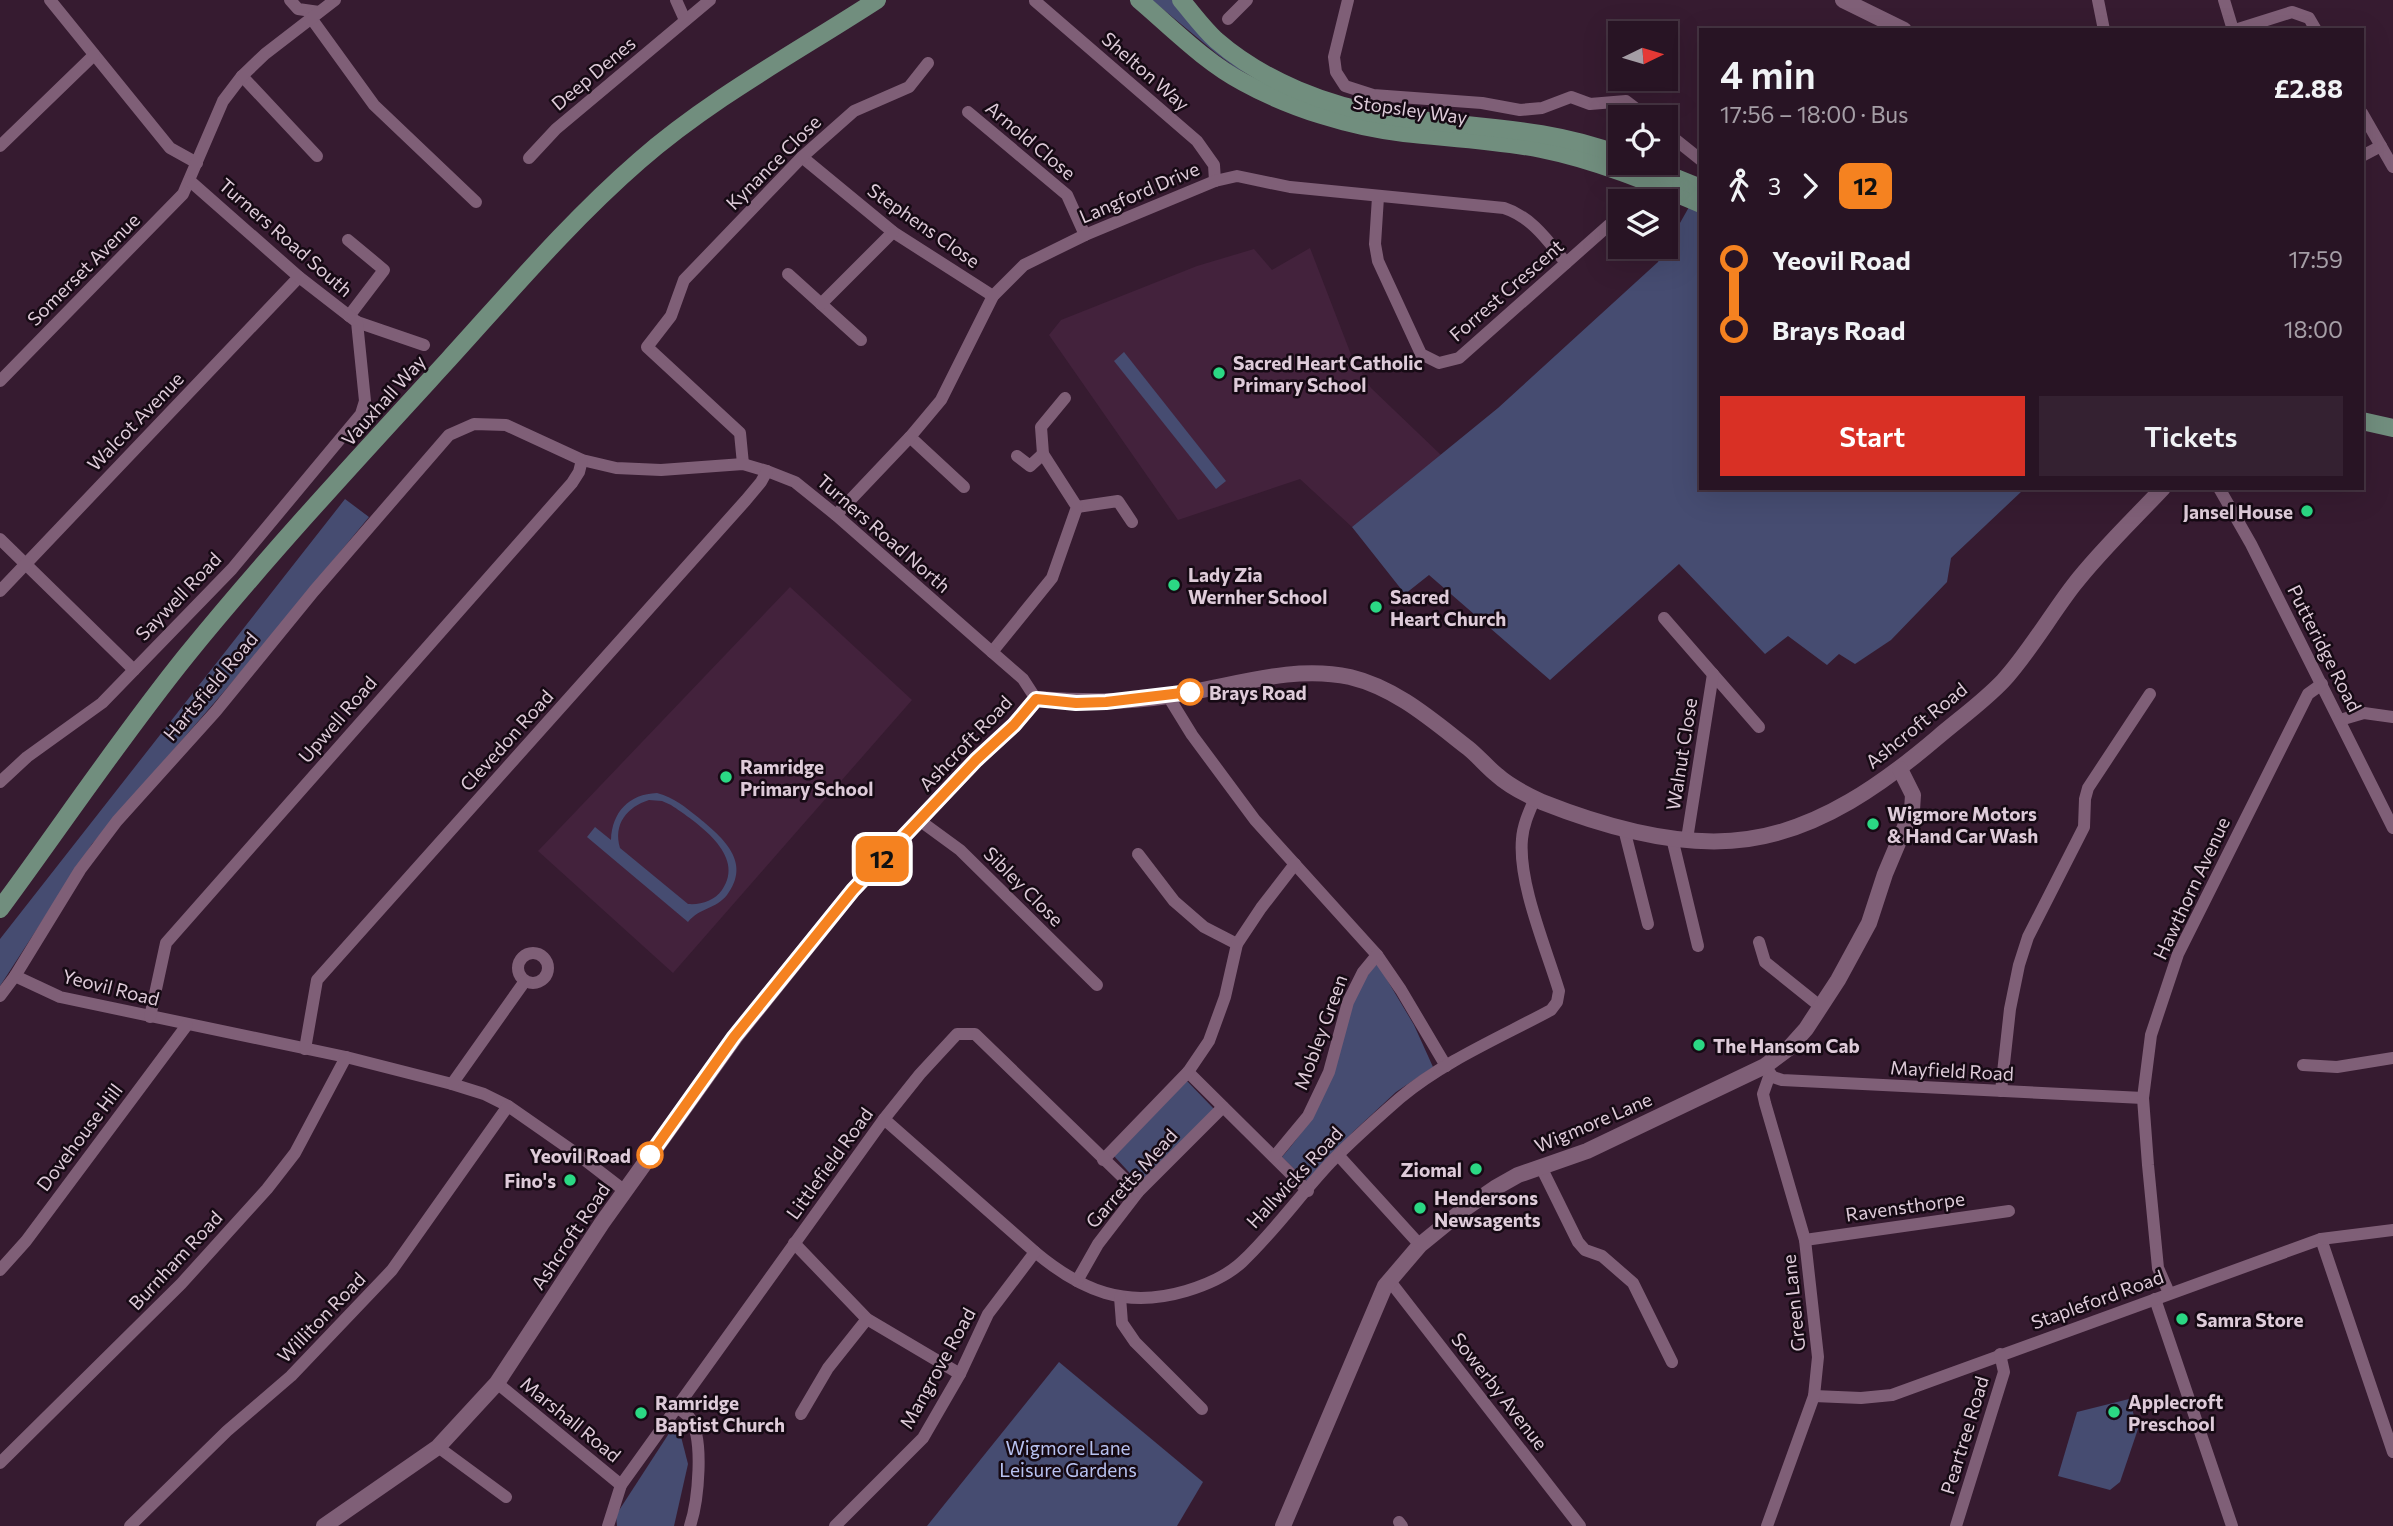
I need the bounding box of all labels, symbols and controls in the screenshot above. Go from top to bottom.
north arrow [1608,21,1678,91]
map controls [1608,21,1678,259]
street label: Shelton Way [1098,27,1195,115]
street label: Deep Denes [546,31,640,115]
text: 4 min [1720,50,1816,97]
text: £2.88 [2274,72,2343,103]
street label: Stopsley Way [1351,90,1469,128]
street label: Arnold Close [981,96,1081,184]
text: 17:56 – 18:00 · Bus [1720,100,1909,128]
button: locate [1608,105,1678,175]
street label: Kynance Close [721,110,825,214]
street label: Langford Drive [1076,156,1202,228]
icon: walk [1720,167,1758,205]
icon: forward [1791,167,1829,205]
text: 12 [1853,171,1878,200]
text: 3 [1768,172,1781,200]
street label: Turners Road South [215,173,357,301]
street label: Stephens Close [863,178,985,272]
button: layers [1608,189,1678,259]
street label: Somerset Avenue [22,208,144,330]
street label: Forrest Crescent [1444,234,1568,346]
text: Yeovil Road [1772,244,1911,275]
text: 17:59 [2288,245,2343,273]
text: Brays Road [1772,314,1906,345]
text: 18:00 [2284,315,2343,343]
street label: Vauxhall Way [336,350,430,450]
place label: Sacred Heart Catholic Primary School [1233,351,1423,396]
marker: Sacred Heart Catholic Primary School [1211,365,1227,381]
street label: Walcot Avenue [82,367,188,475]
button: Start [1720,396,2025,476]
button: Tickets [2039,396,2343,476]
street label: Turners Road North [813,469,955,597]
place label: Jansel House [2183,500,2293,523]
marker: Jansel House [2299,503,2315,519]
street label: Saywell Road [130,547,226,645]
place label: Lady Zia Wernher School [1188,563,1327,608]
marker: Lady Zia Wernher School [1166,577,1182,593]
street label: Putteridge Road [2283,581,2367,715]
place label: Sacred Heart Church [1390,585,1506,630]
marker: Sacred Heart Church [1368,599,1384,615]
street label: Hartsfield Road [158,627,262,745]
street label: Upwell Road [293,671,381,767]
street label: Ashcroft Road [1861,677,1971,773]
marker: Brays Road [1177,679,1203,705]
place label: Brays Road [1209,681,1307,704]
street label: Clevedon Road [455,685,557,795]
street label: Ashcroft Road [914,690,1016,796]
street label: Walnut Close [1661,696,1701,812]
place label: Ramridge Primary School [740,755,873,800]
marker: Ramridge Primary School [718,769,734,785]
place label: Wigmore Motors & Hand Car Wash [1887,802,2038,847]
street label: Hawthorn Avenue [2148,813,2234,963]
marker: Wigmore Motors & Hand Car Wash [1865,816,1881,832]
line badge: 12 [850,836,914,882]
street label: Sibley Close [979,841,1069,931]
text: 12 [870,844,894,873]
street label: Yeovil Road [60,964,162,1010]
street label: Mobley Green [1289,971,1351,1093]
place label: The Hansom Cab [1713,1034,1860,1057]
marker: The Hansom Cab [1691,1037,1707,1053]
street label: Mayfield Road [1890,1055,2014,1085]
street label: Dovehouse Hill [31,1079,127,1195]
street label: Wigmore Lane [1531,1087,1655,1157]
street label: Littlefield Road [781,1103,877,1223]
street label: Hallwicks Road [1241,1122,1347,1232]
street label: Garretts Mead [1080,1124,1182,1232]
marker: Yeovil Road [637,1142,663,1168]
place label: Yeovil Road [530,1144,631,1167]
place label: Ziomal [1401,1158,1462,1181]
marker: Ziomal [1468,1161,1484,1177]
place label: Fino's [504,1169,556,1192]
marker: Fino's [562,1172,578,1188]
street label: Ashcroft Road [526,1178,614,1294]
place label: Hendersons Newsagents [1434,1186,1541,1231]
street label: Ravensthorpe [1844,1186,1966,1226]
marker: Hendersons Newsagents [1412,1200,1428,1216]
street label: Burnham Road [123,1206,227,1314]
street label: Green Lane [1776,1253,1810,1353]
street label: Stapleford Road [2028,1264,2166,1334]
street label: Williton Road [272,1267,370,1367]
street label: Mangrove Road [894,1303,980,1433]
place label: Samra Store [2196,1308,2303,1331]
marker: Samra Store [2174,1311,2190,1327]
street label: Sowerby Avenue [1447,1328,1553,1454]
street label: Marshall Road [516,1372,626,1466]
street label: Peartree Road [1935,1373,1993,1497]
place label: Applecroft Preschool [2128,1390,2223,1435]
place label: Ramridge Baptist Church [655,1391,785,1436]
marker: Applecroft Preschool [2106,1404,2122,1420]
marker: Ramridge Baptist Church [633,1405,649,1421]
park label: Wigmore Lane Leisure Gardens [999,1436,1137,1481]

